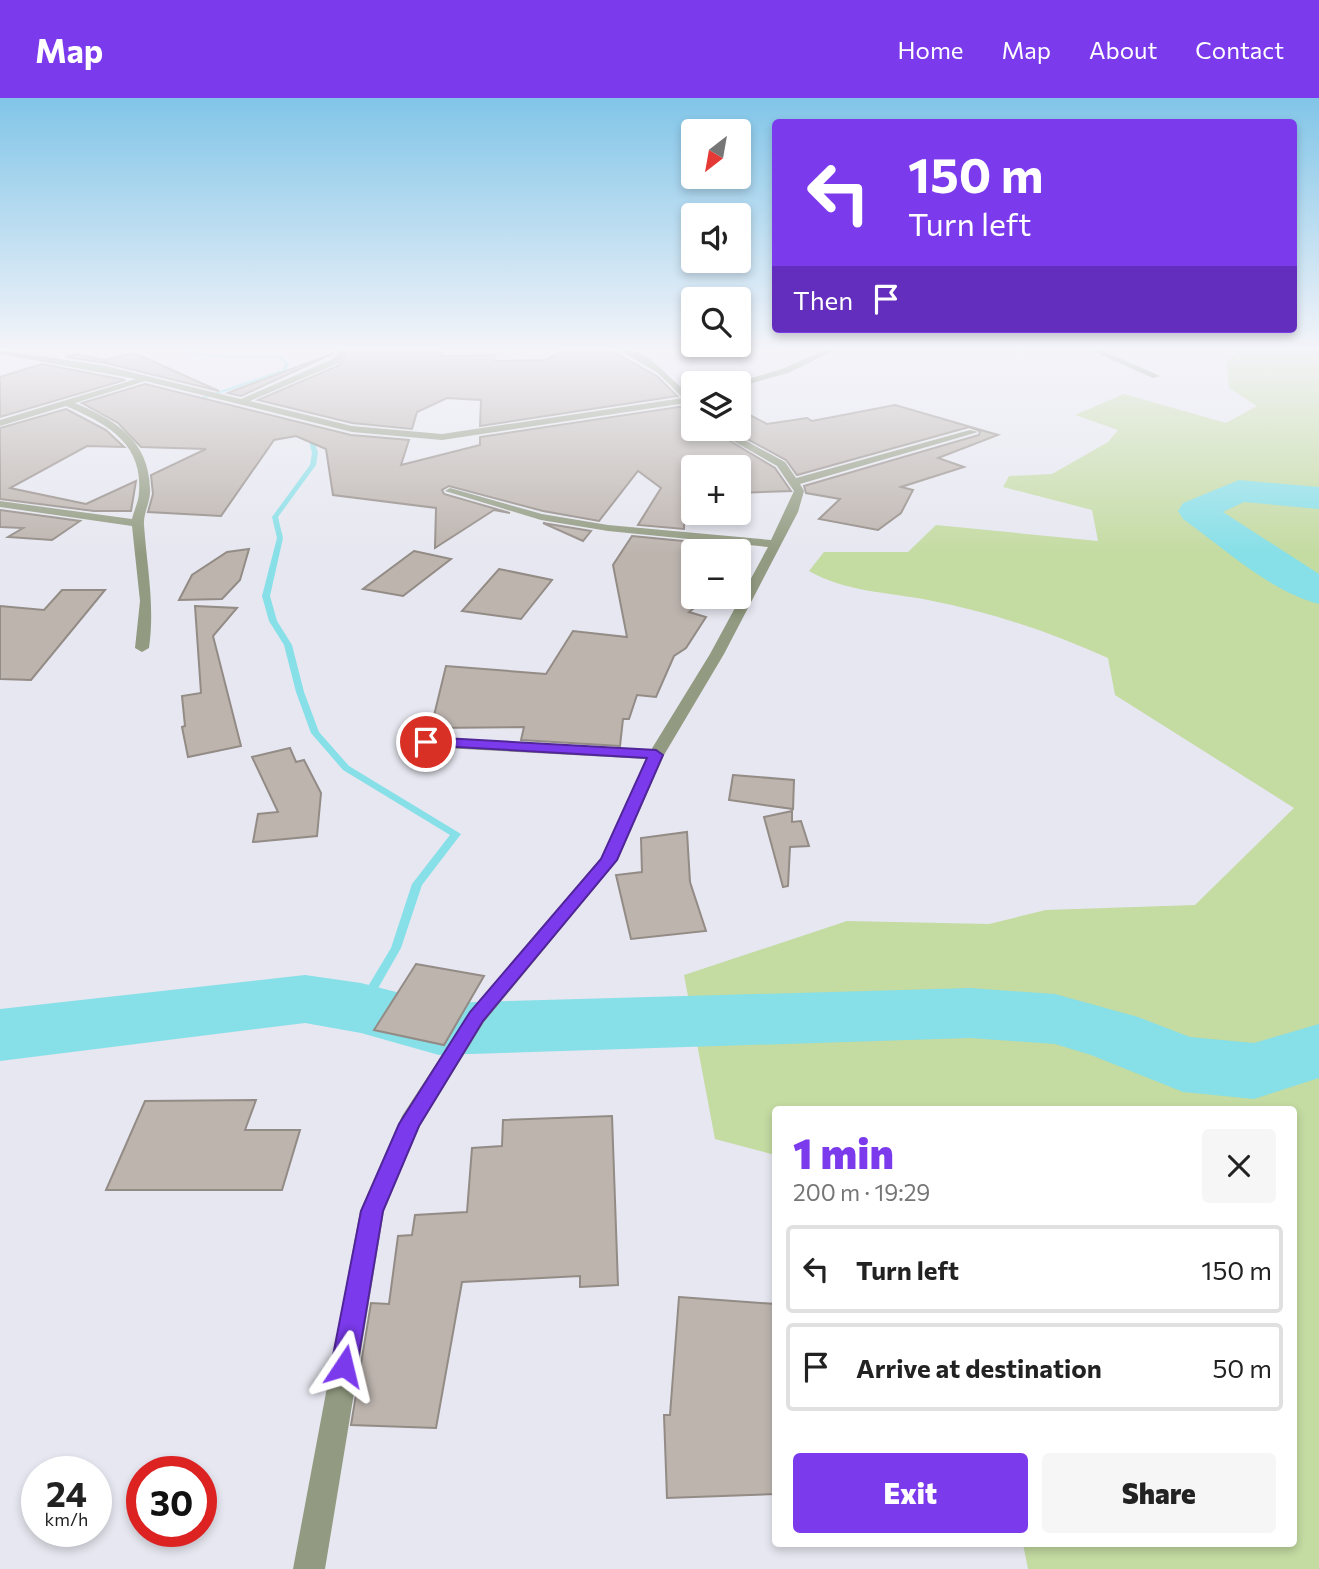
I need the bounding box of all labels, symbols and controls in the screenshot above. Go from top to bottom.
text: Map [35,29,103,70]
text: Home [898,35,964,64]
text: Map [1002,35,1051,64]
text: About [1089,35,1157,64]
text: Contact [1195,35,1284,64]
north arrow [681,119,751,189]
map controls [681,119,751,609]
text: 150 m [908,143,1043,203]
icon: left [793,147,884,238]
button: sound [681,203,751,273]
text: Turn left [908,203,1032,243]
icon: arrive [867,280,905,318]
text: Then [793,284,853,315]
button: search [681,287,751,357]
button: layers [681,371,751,441]
button: + [681,455,751,525]
button: − [681,539,751,609]
pin [396,712,456,772]
icon: arrive [407,723,445,761]
text: 1 min [793,1126,894,1178]
button: close [1202,1129,1276,1203]
text: 200 m · 19:29 [793,1178,930,1206]
icon: left [797,1250,835,1288]
text: Turn left [856,1254,959,1285]
text: 150 m [1201,1254,1272,1285]
position arrow [307,1329,381,1403]
icon: arrive [797,1348,835,1386]
text: Arrive at destination [856,1352,1102,1383]
text: 50 m [1212,1352,1272,1383]
button: Exit [793,1453,1028,1533]
button: Share [1042,1453,1276,1533]
speed limit sign: 30 [126,1456,217,1547]
text: 24 [46,1471,87,1514]
text: km/h [45,1508,88,1530]

